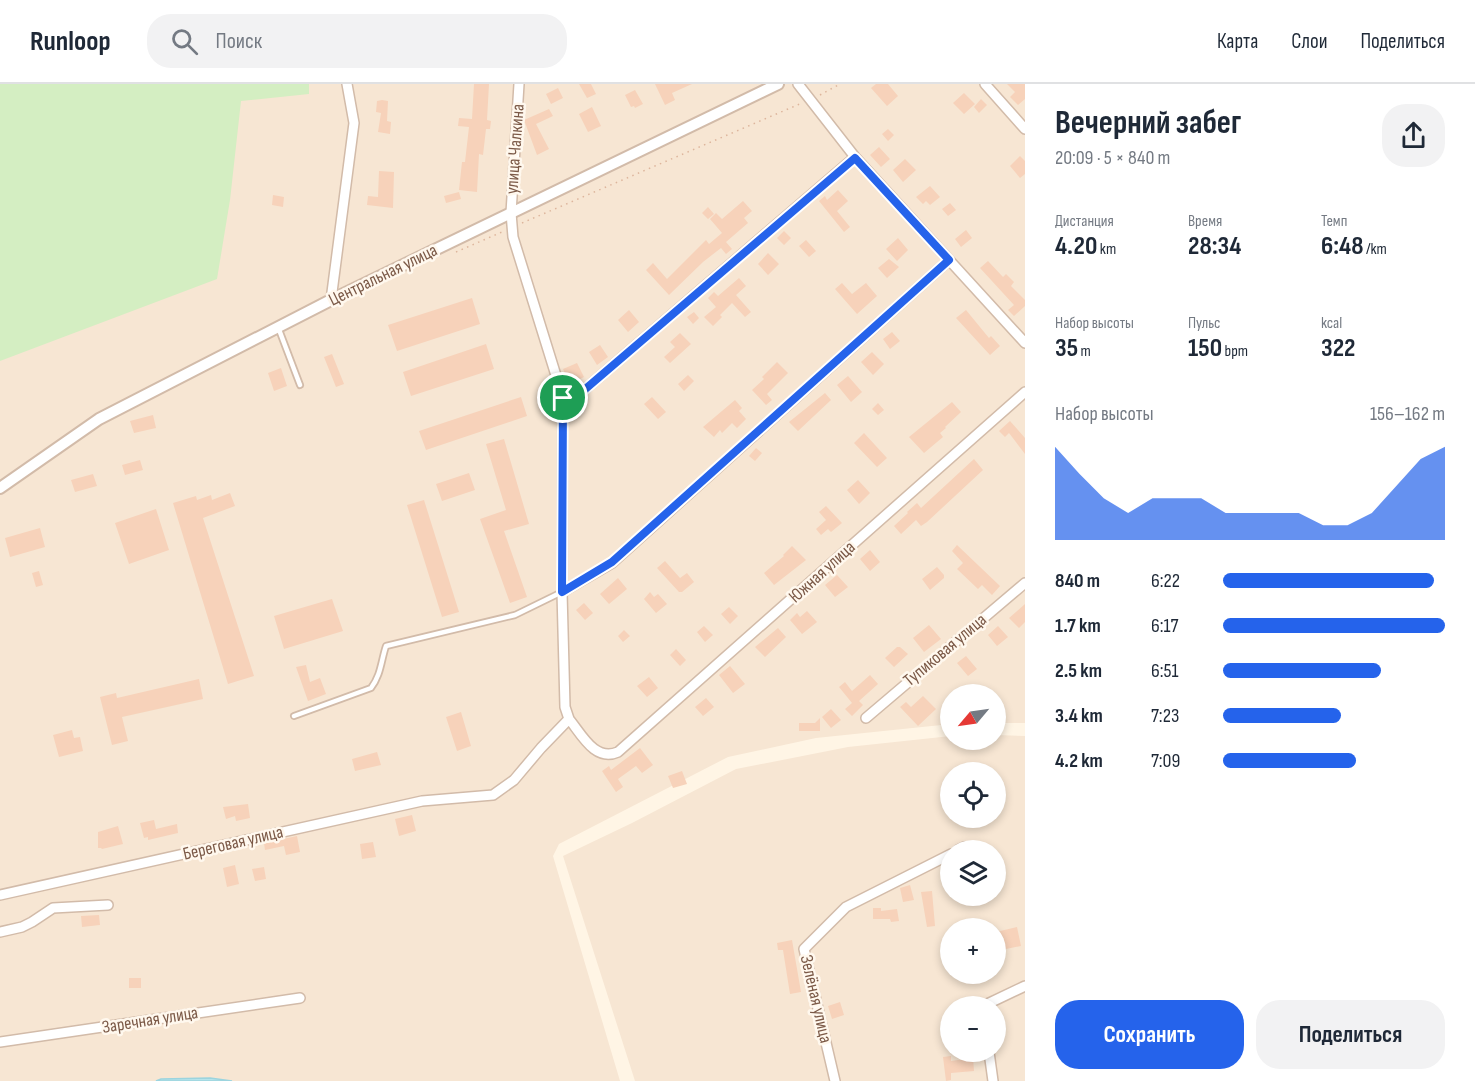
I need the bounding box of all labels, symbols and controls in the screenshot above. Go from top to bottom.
search box [147,14,567,68]
text: Runloop [30,25,111,58]
icon: search [168,25,201,58]
text: Поиск [216,28,262,55]
text: Карта [1217,29,1258,54]
text: Слои [1291,29,1327,54]
text: Поделиться [1360,29,1445,54]
street label: улица Чалкина [501,103,529,195]
text: Вечерний забег [1055,103,1241,143]
button: share [1382,104,1445,167]
text: 20:09 · 5 × 840 m [1055,146,1170,170]
text: Дистанция [1055,212,1114,231]
text: Время [1188,212,1222,231]
text: Темп [1321,212,1347,231]
text: 4.20 [1055,231,1097,262]
text: 28:34 [1188,231,1241,262]
text: 6:48 [1321,231,1363,262]
street label: Центральная улица [325,240,441,310]
text: km [1097,240,1116,259]
text: /km [1363,240,1387,259]
text: Набор высоты [1055,314,1134,333]
text: Пульс [1188,314,1221,333]
text: kcal [1321,314,1342,333]
text: 35 [1055,333,1078,364]
text: 150 [1188,333,1222,364]
text: 322 [1321,333,1355,364]
text: m [1078,342,1091,361]
text: bpm [1222,342,1248,361]
pin [537,372,588,423]
icon: arrive [546,381,579,414]
text: Набор высоты [1055,402,1154,426]
text: 156–162 m [1370,402,1445,426]
street label: Южная улица [785,537,859,607]
text: 840 m [1055,569,1100,593]
text: 6:22 [1151,569,1180,593]
street label: Тупиковая улица [899,609,991,691]
text: 1.7 km [1055,614,1101,638]
text: 6:17 [1151,614,1179,638]
text: 2.5 km [1055,659,1102,683]
text: 6:51 [1151,659,1179,683]
north arrow [940,684,1006,750]
map controls [940,684,1006,1062]
text: 3.4 km [1055,704,1103,728]
text: 7:23 [1151,704,1179,728]
text: 4.2 km [1055,749,1103,773]
text: 7:09 [1151,749,1180,773]
button: locate [940,762,1006,828]
street label: Береговая улица [181,821,285,865]
button: layers [940,840,1006,906]
button: + [940,918,1006,984]
street label: Зелёная улица [796,953,836,1045]
button: − [940,996,1006,1062]
button: Сохранить [1055,1000,1244,1069]
button: Поделиться [1256,1000,1445,1069]
street label: Заречная улица [101,1002,200,1038]

